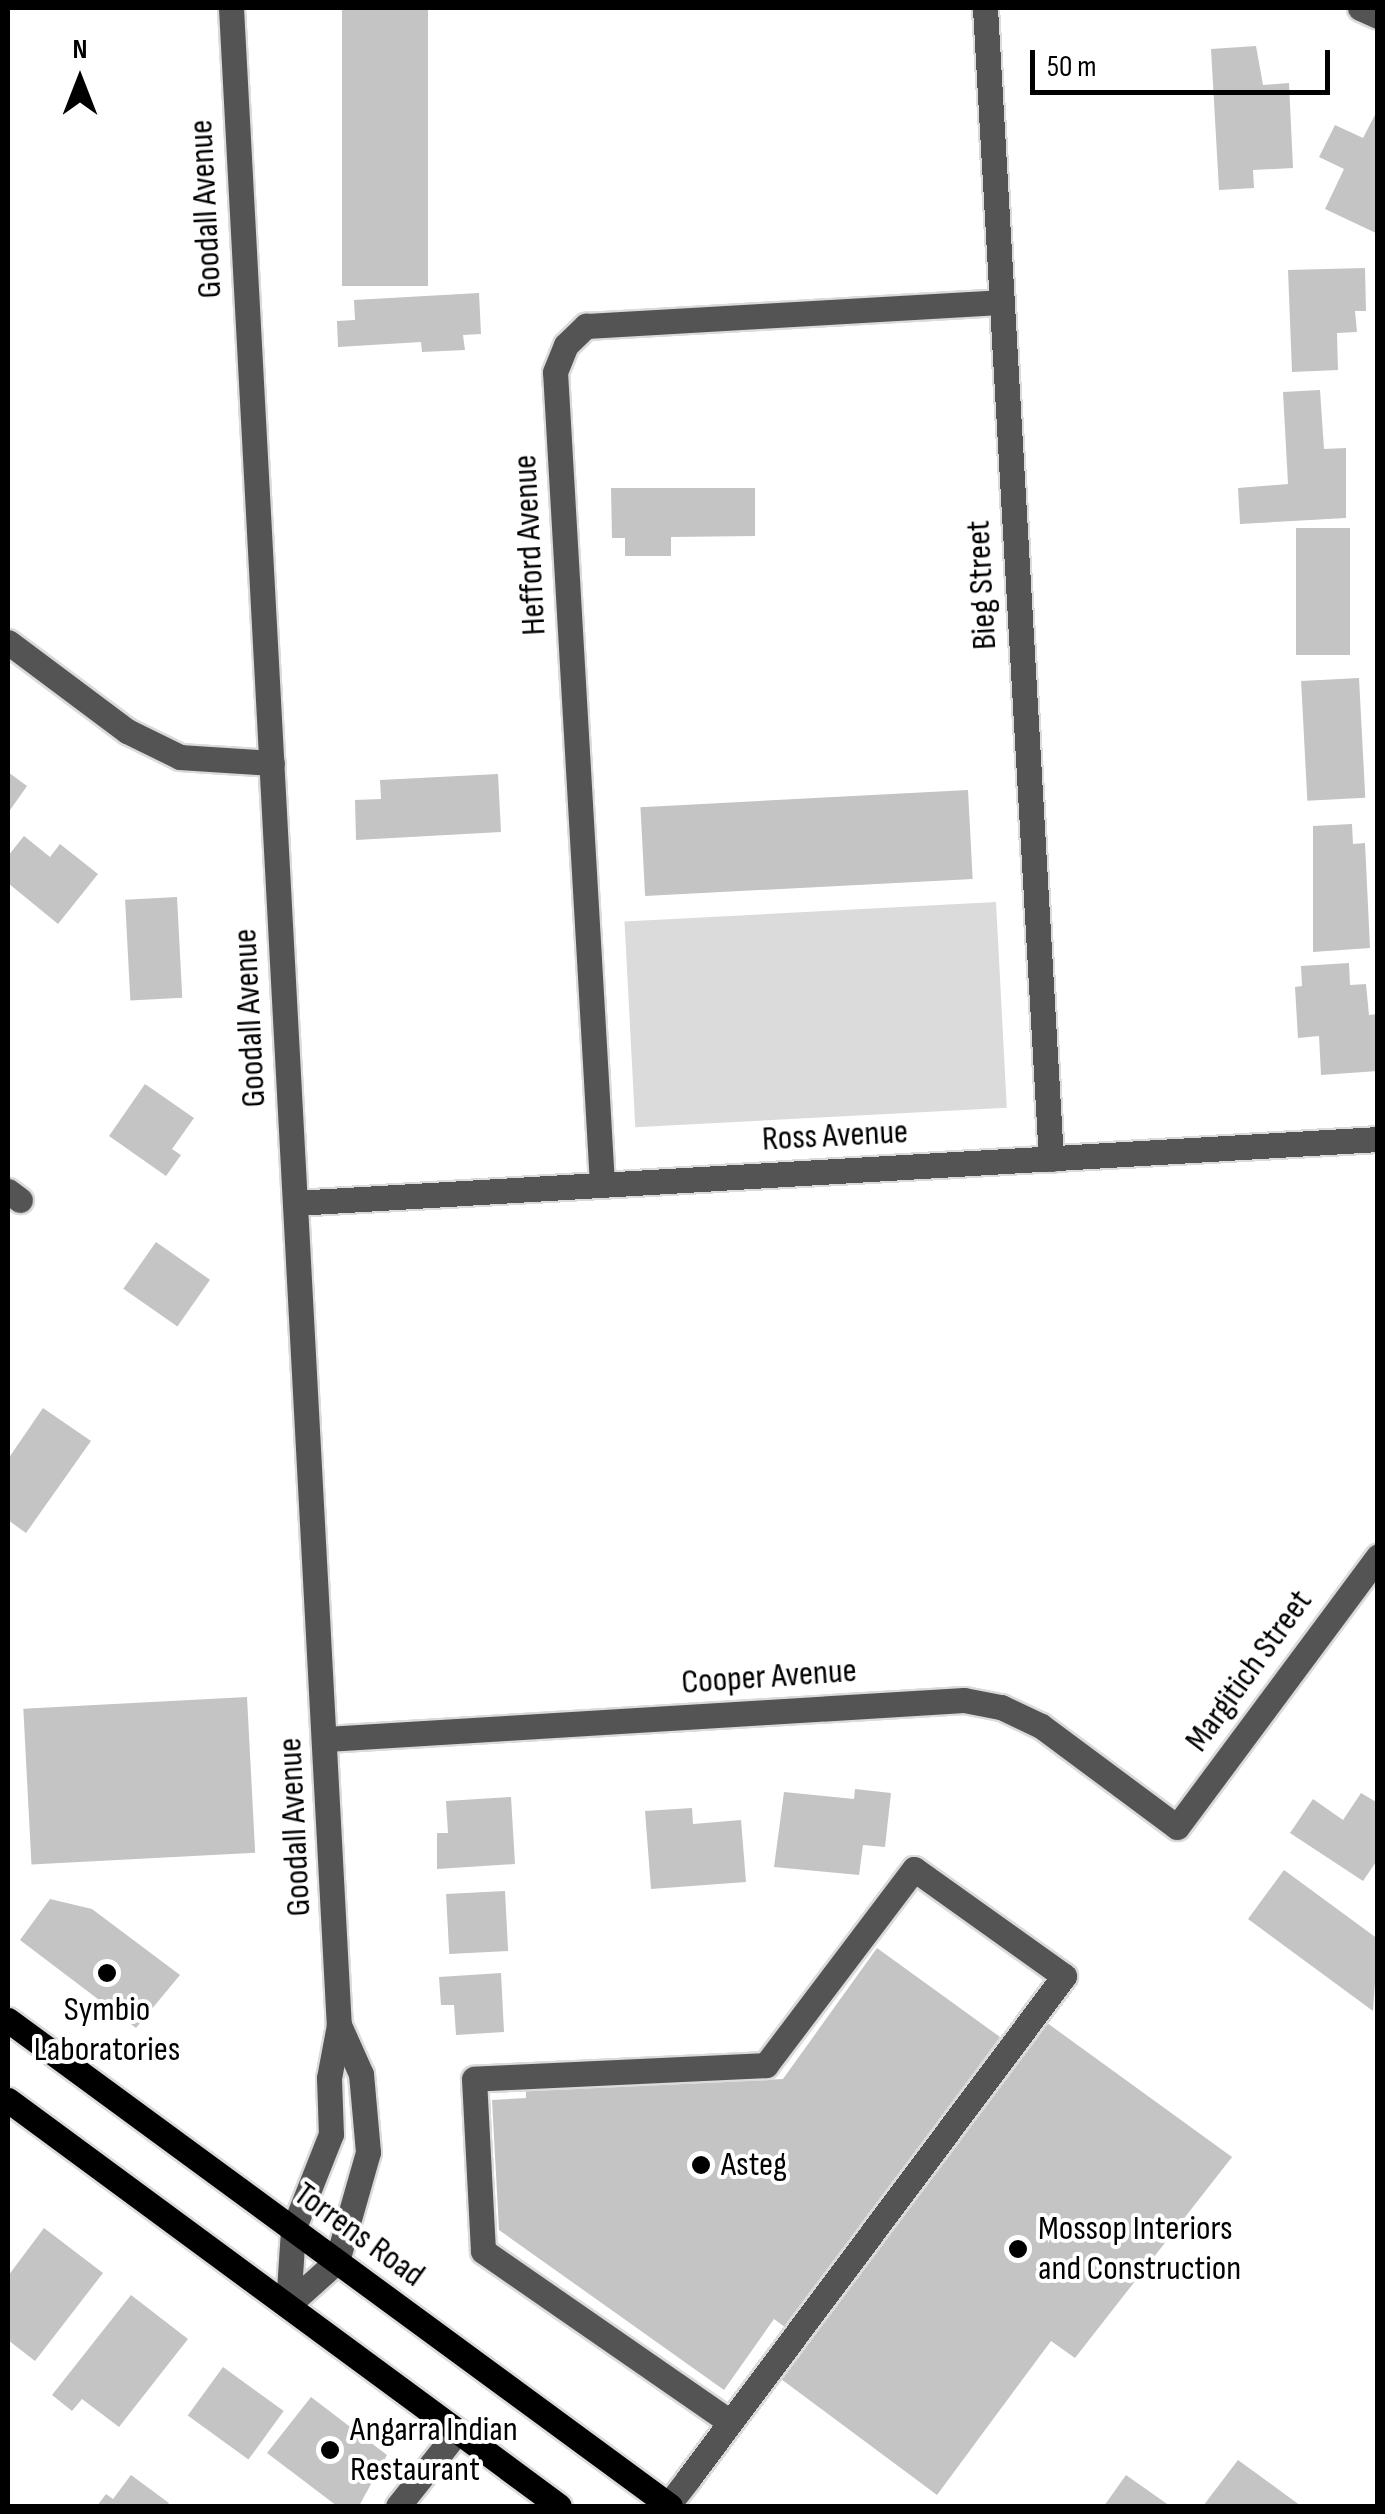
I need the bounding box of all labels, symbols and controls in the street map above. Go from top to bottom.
north arrow [30,30,130,130]
scale bar [1035,30,1335,92]
text: N [73,33,87,66]
text: 50 m [1047,49,1096,85]
street label: Goodall Avenue [180,119,232,299]
street label: Hefford Avenue [504,454,556,636]
street label: Bieg Street [958,519,1006,651]
street label: Goodall Avenue [224,928,276,1108]
street label: Ross Avenue [761,1111,909,1161]
street label: Margitich Street [1176,1582,1322,1760]
street label: Cooper Avenue [680,1650,858,1704]
street label: Goodall Avenue [269,1737,321,1917]
marker: Symbio Laboratories [96,1962,118,1984]
place label: Symbio Laboratories [34,1989,180,2071]
place label: Asteg [721,2144,787,2186]
marker: Asteg [690,2154,712,2176]
street label: Torrens Road [285,2174,433,2296]
place label: Mossop Interiors and Construction [1038,2208,1241,2290]
marker: Mossop Interiors and Construction [1007,2238,1029,2260]
place label: Angarra Indian Restaurant [350,2409,518,2491]
marker: Angarra Indian Restaurant [319,2439,341,2461]

